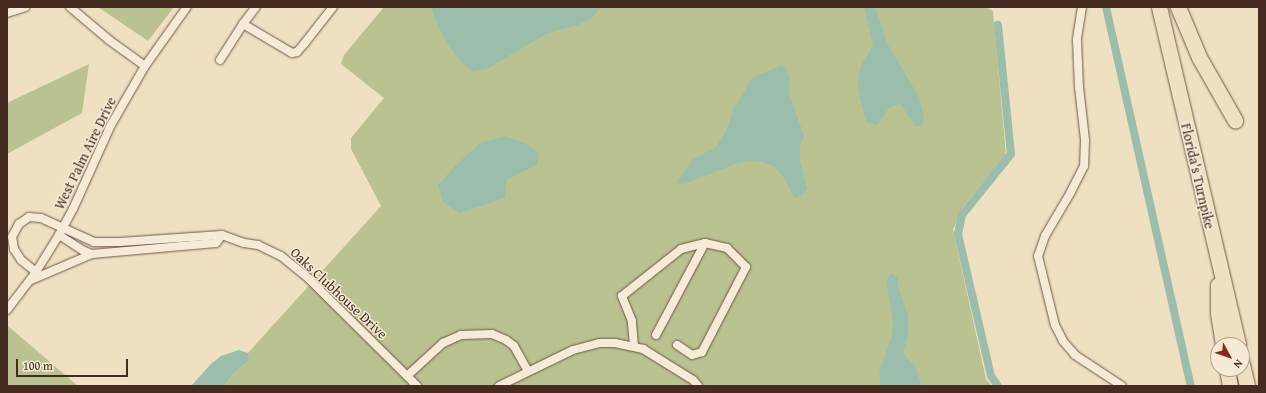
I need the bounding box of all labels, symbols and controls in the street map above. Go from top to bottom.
street label: West Palm Aire Drive [50,94,120,212]
street label: Florida's Turnpike [1178,122,1218,230]
street label: Oaks Clubhouse Drive [287,244,391,342]
north arrow [1210,337,1250,377]
scale bar [18,351,130,377]
text: N [1230,356,1247,372]
text: 100 m [23,357,53,374]

